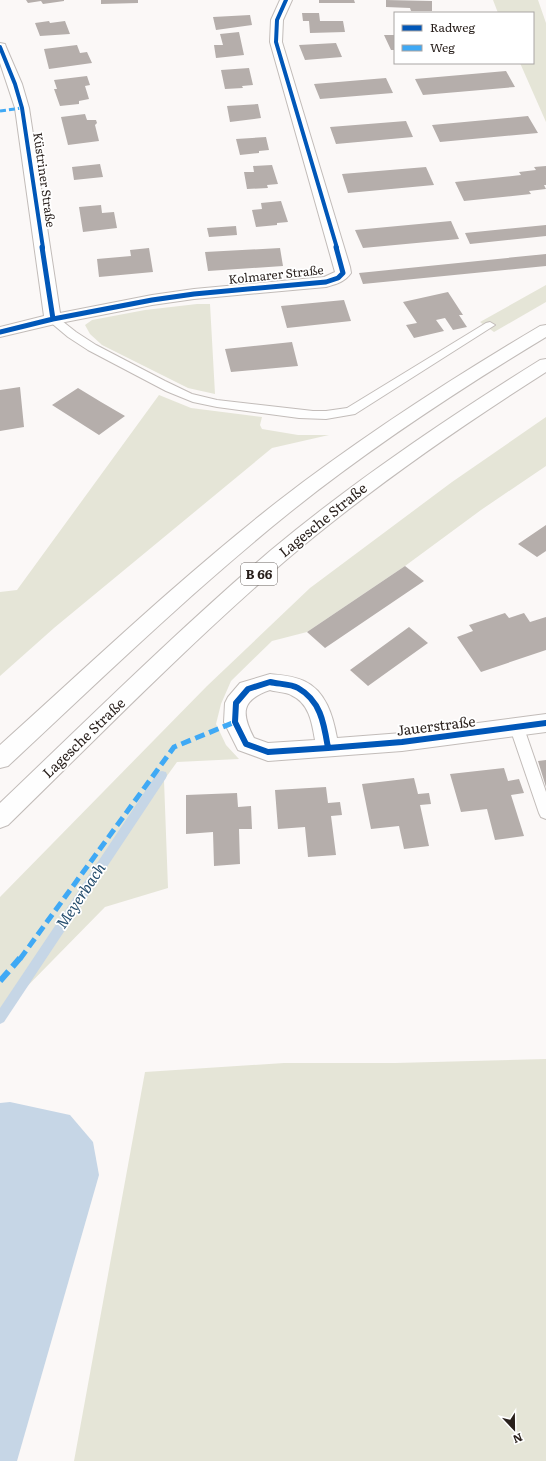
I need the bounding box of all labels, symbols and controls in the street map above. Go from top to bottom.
legend [394,12,534,64]
text: Radweg [430,18,475,36]
text: Weg [430,38,455,56]
street label: Küstriner Straße [29,131,61,229]
street label: Kolmarer Straße [227,260,324,288]
street label: Lagesche Straße [274,477,371,561]
road number: B 66 [241,563,277,585]
street label: Lagesche Straße [38,693,129,782]
street label: Jauerstraße [395,710,477,740]
water label: Meyerbach [49,857,110,933]
north arrow [494,1409,534,1449]
text: N [511,1430,525,1448]

